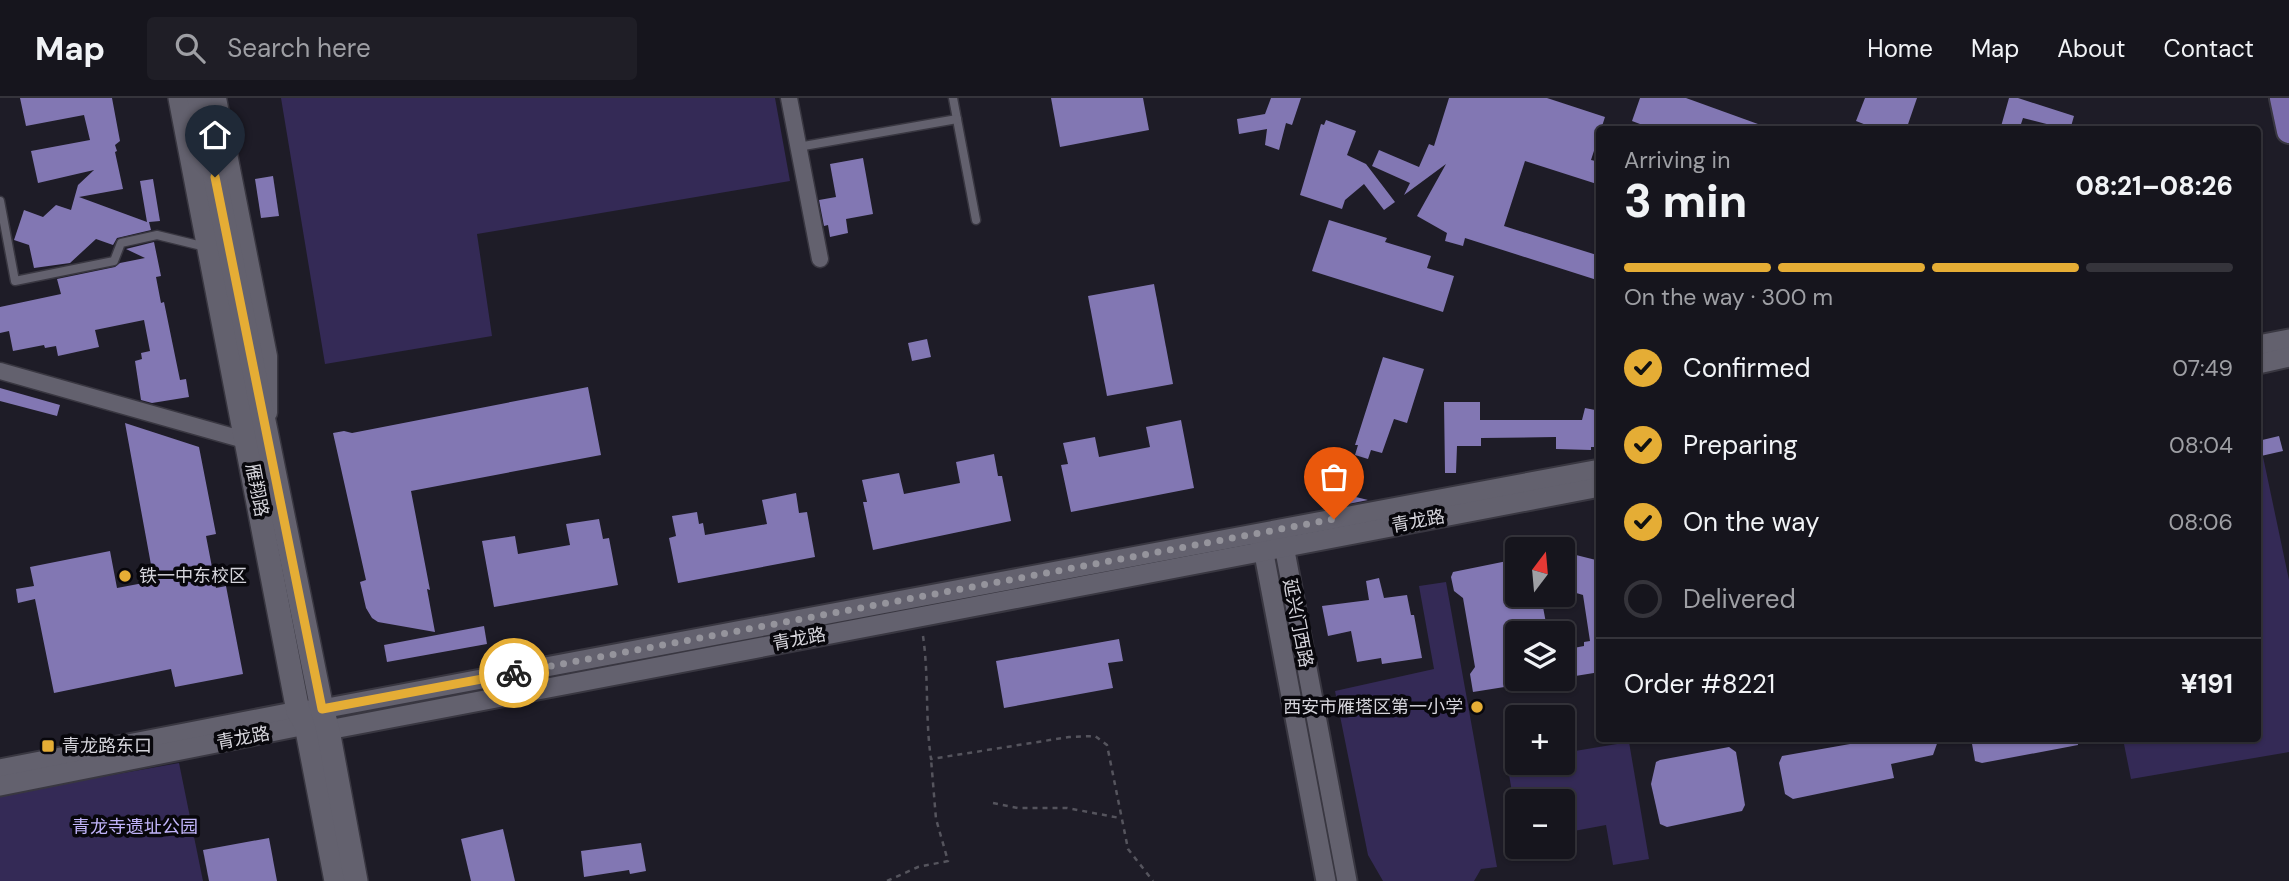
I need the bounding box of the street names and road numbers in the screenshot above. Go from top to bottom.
street label: 雁翔路 [240,461,274,519]
street label: 青龙路 [1389,504,1447,538]
street label: 延兴门西路 [1278,577,1318,669]
street label: 青龙路 [770,622,828,656]
street label: 青龙路 [214,721,272,755]

